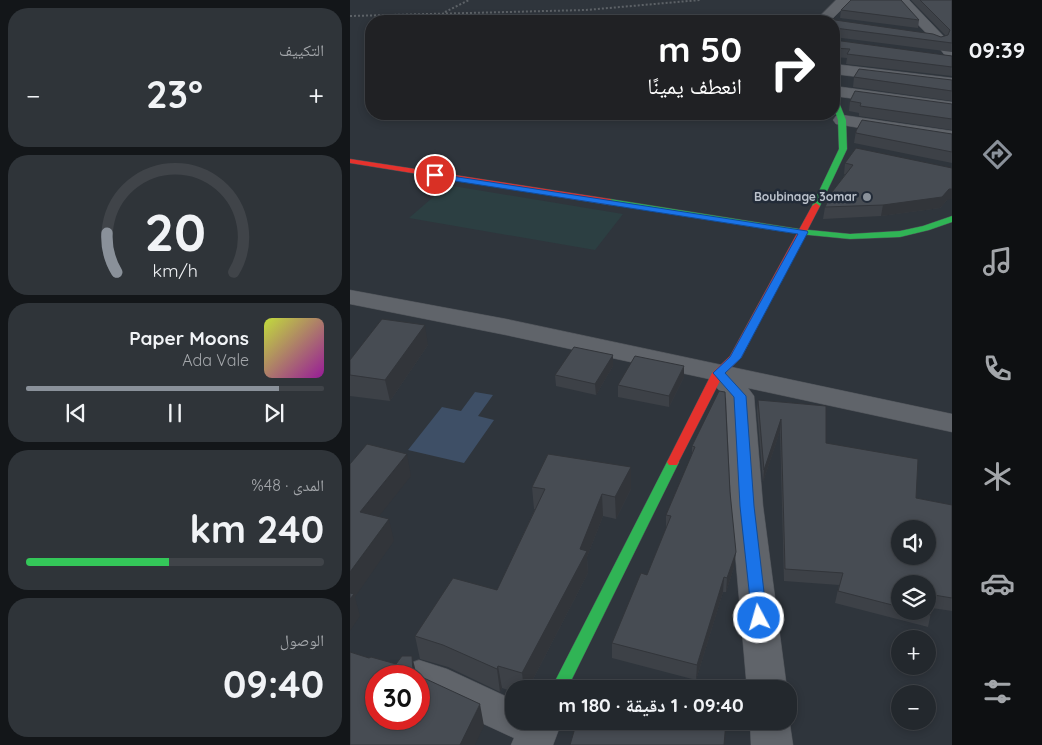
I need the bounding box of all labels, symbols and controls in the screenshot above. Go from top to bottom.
text: 50 m [658,27,742,71]
icon: right [760,35,825,100]
text: 09:39 [969,36,1025,64]
text: التكييف [279,40,324,60]
text: 23° [146,70,203,118]
text: انعطف يمينًا [647,72,742,100]
text: − [26,78,41,113]
text: + [308,78,324,113]
icon: directions [980,137,1015,172]
pin [414,154,456,196]
icon: arrive [421,161,449,189]
place label: Boubinage 3omar [754,189,857,204]
marker: Boubinage 3omar [861,191,873,203]
text: 20 [144,199,206,264]
icon: music [980,244,1015,279]
text: km/h [152,259,198,281]
text: Paper Moons [129,326,249,350]
text: Ada Vale [182,350,249,370]
icon: phone [980,351,1015,386]
icon: previous [62,399,90,427]
icon: pause [161,399,189,427]
icon: next [260,399,288,427]
icon: climate [980,459,1015,494]
text: المدى · 48% [251,475,324,495]
text: 240 km [189,505,324,553]
map controls [891,520,936,730]
button: sound [891,520,936,565]
icon: car [980,566,1015,601]
button: layers [891,575,936,620]
position arrow [732,591,784,643]
text: الوصول [280,630,324,650]
button: + [891,630,936,675]
text: 09:40 [223,660,324,708]
speed limit sign: 30 [365,665,430,730]
icon: filters [980,674,1015,709]
button: − [891,685,936,730]
text: 09:40 · 1 دقيقة · 180 m [558,693,744,717]

